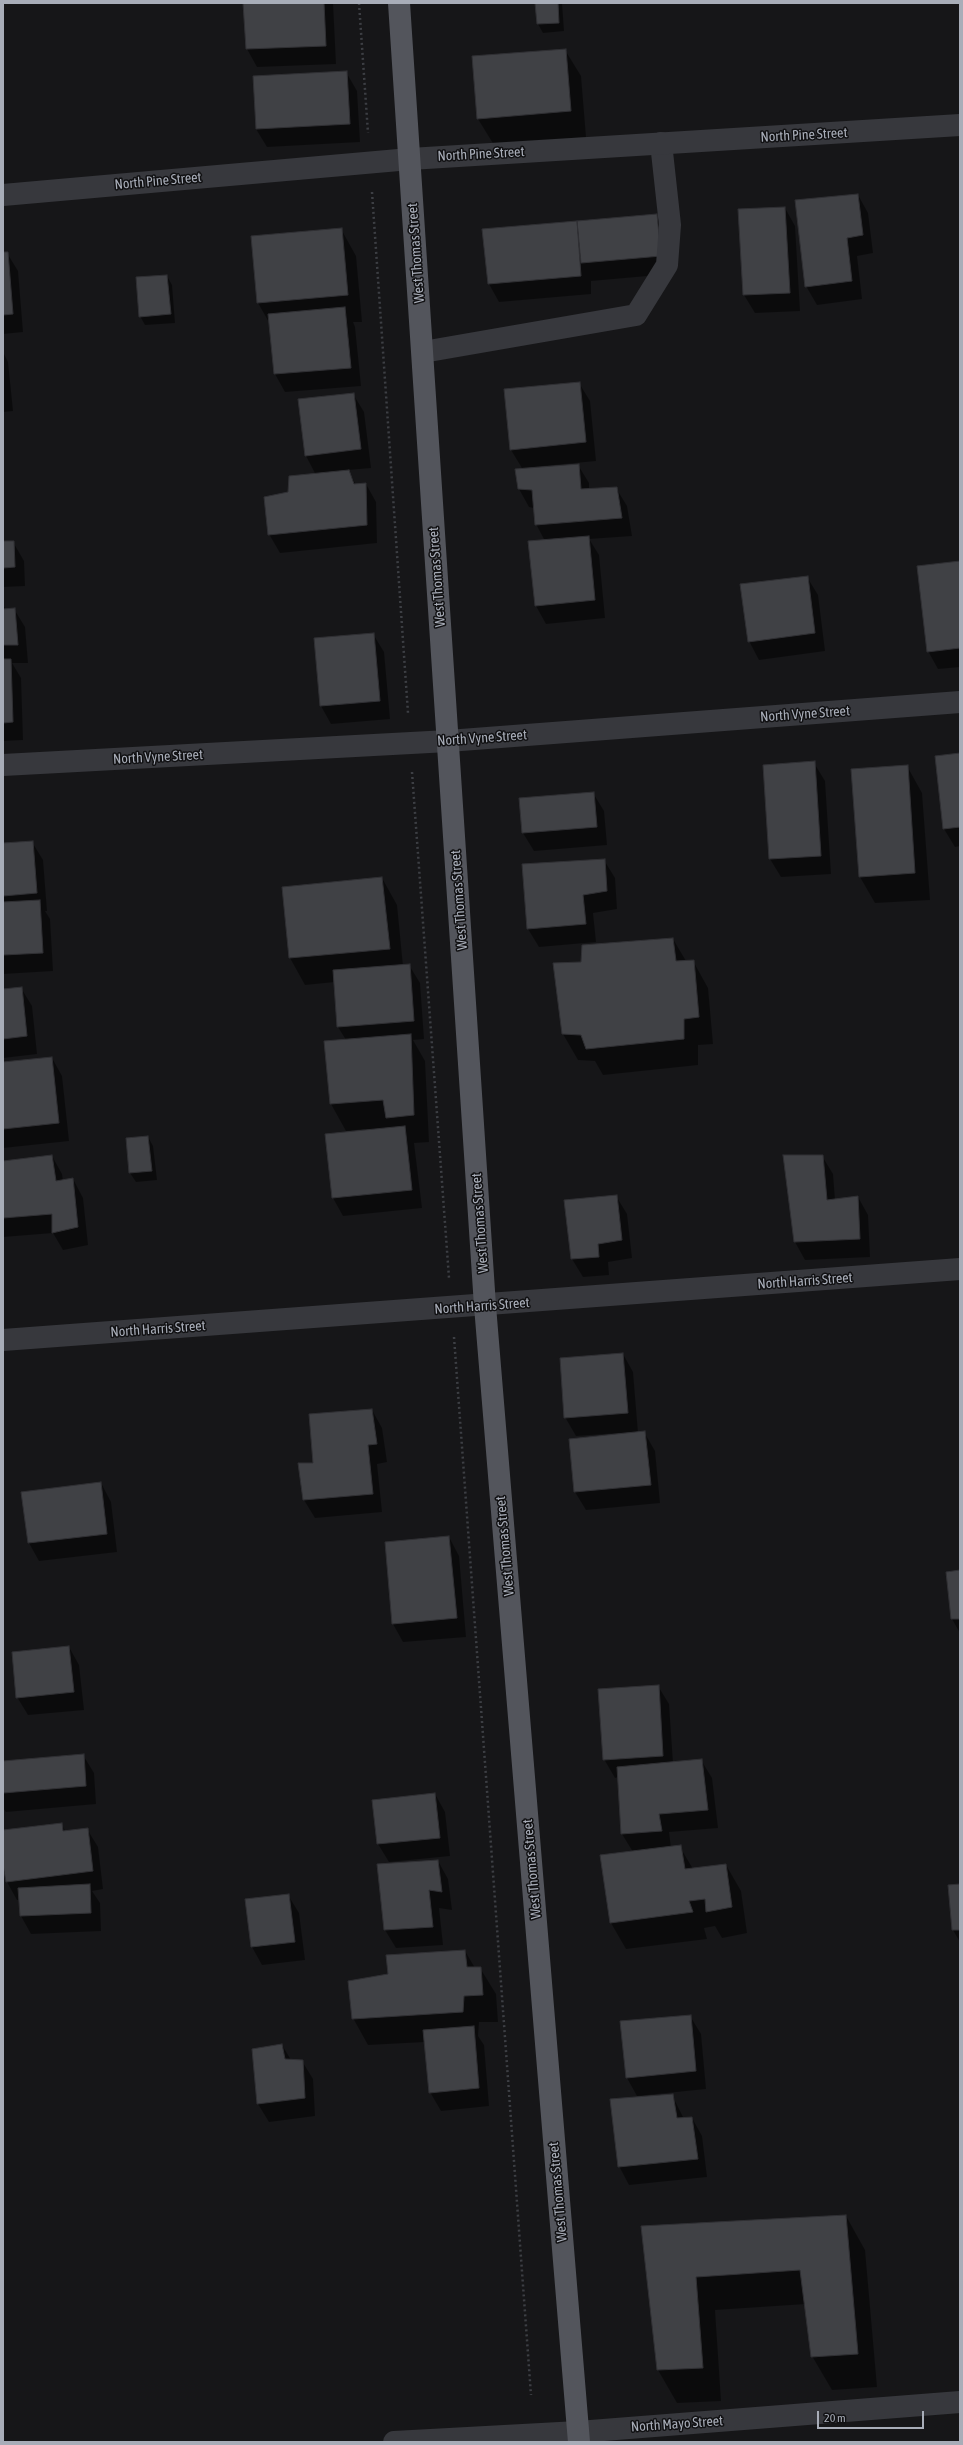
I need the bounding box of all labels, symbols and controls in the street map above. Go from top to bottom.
street label: North Pine Street [760,124,848,146]
street label: North Pine Street [437,143,525,165]
street label: North Pine Street [114,169,202,193]
street label: West Thomas Street [404,202,428,304]
street label: West Thomas Street [425,526,449,628]
street label: North Vyne Street [760,702,850,726]
street label: North Vyne Street [437,726,527,750]
street label: North Vyne Street [113,746,203,768]
street label: West Thomas Street [447,849,471,951]
street label: West Thomas Street [468,1172,492,1274]
street label: North Harris Street [757,1269,853,1293]
street label: North Harris Street [434,1294,530,1318]
street label: North Harris Street [110,1317,206,1341]
street label: West Thomas Street [492,1495,518,1597]
street label: West Thomas Street [519,1818,545,1920]
street label: West Thomas Street [545,2141,571,2243]
scale bar [819,2403,926,2429]
text: 20 m [824,2411,846,2425]
street label: North Mayo Street [630,2412,724,2436]

